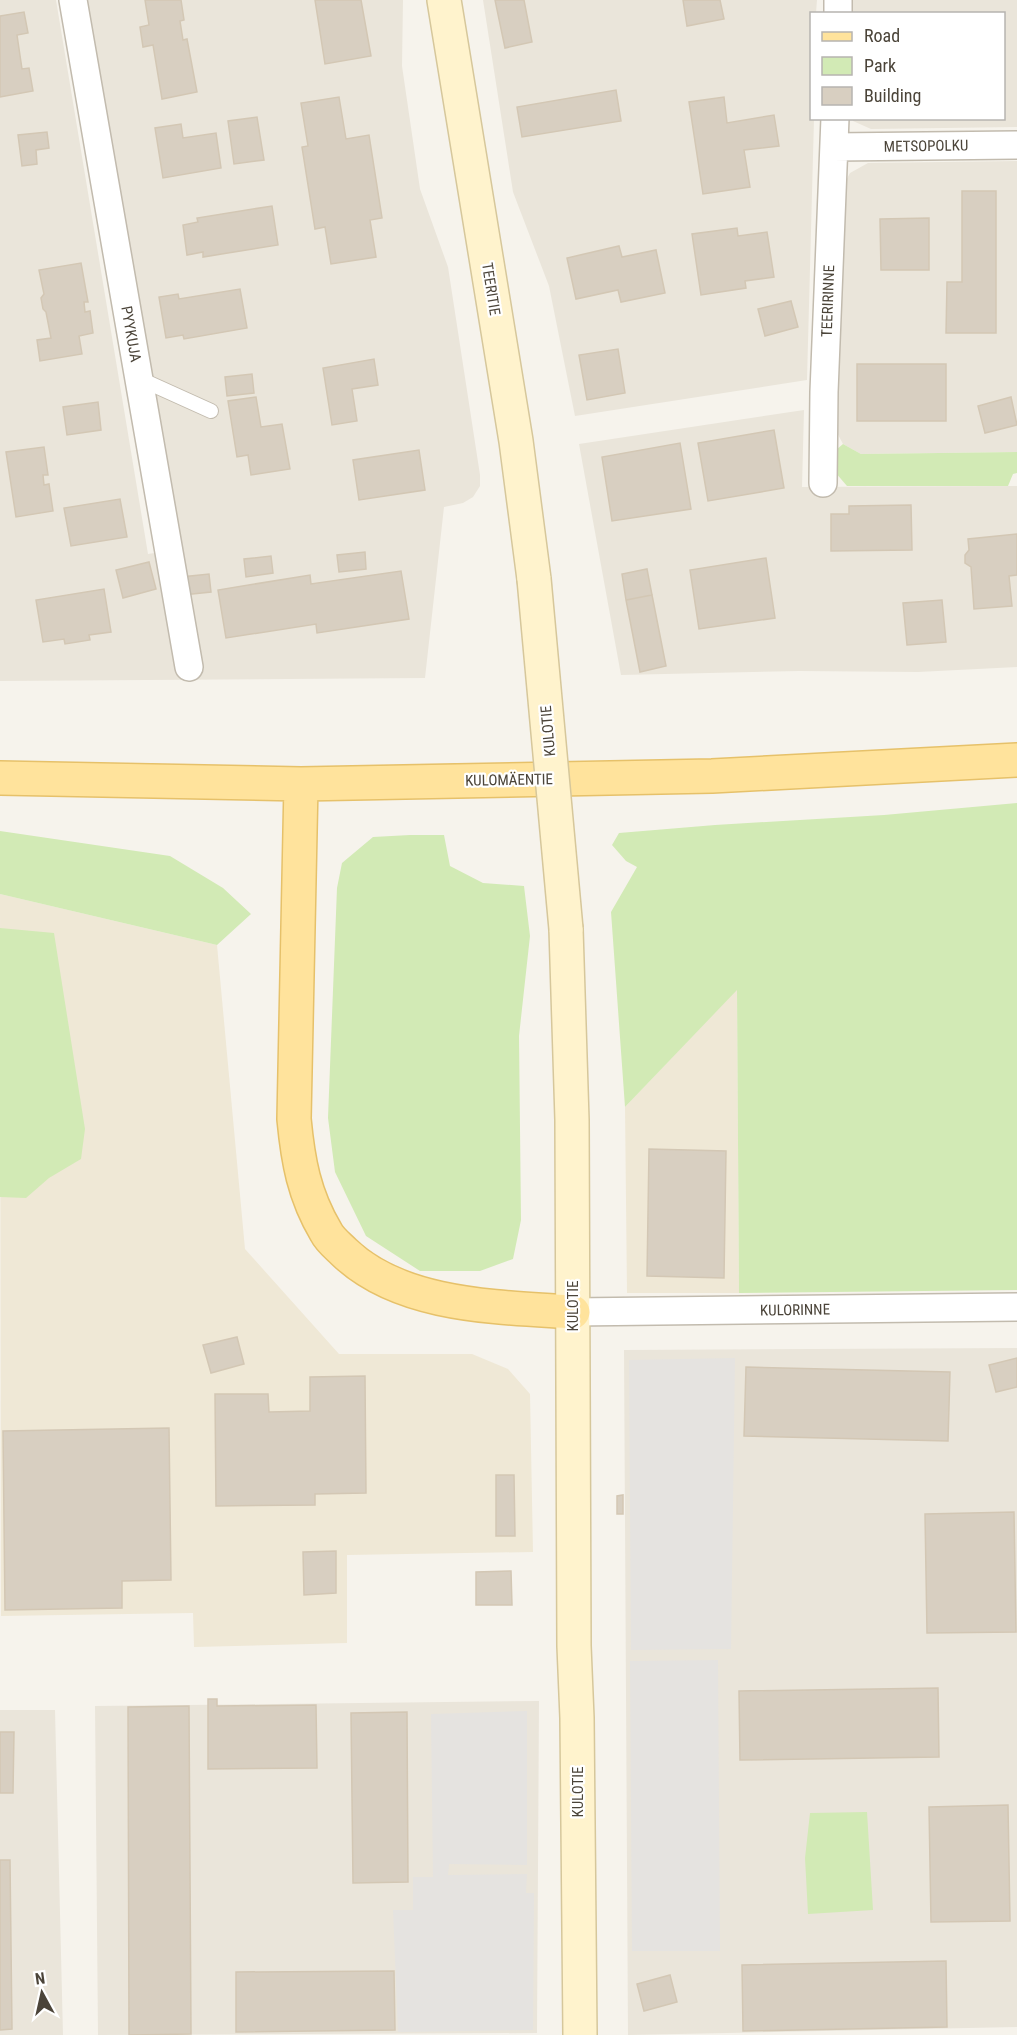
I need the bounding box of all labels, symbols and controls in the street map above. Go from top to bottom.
legend [810,12,1005,120]
text: Road [864,25,900,46]
text: Park [864,55,896,76]
text: Building [864,85,921,106]
street label: METSOPOLKU [884,136,968,156]
street label: TEERITIE [478,261,504,317]
street label: TEERIRINNE [818,265,838,337]
street label: PYYKUJA [117,305,145,364]
street label: KULOTIE [537,705,559,757]
street label: KULOMÄENTIE [465,770,553,790]
street label: KULOTIE [564,1280,582,1332]
street label: KULORINNE [760,1300,830,1320]
street label: KULOTIE [569,1766,587,1818]
north arrow [12,1963,72,2023]
text: N [34,1969,46,1989]

